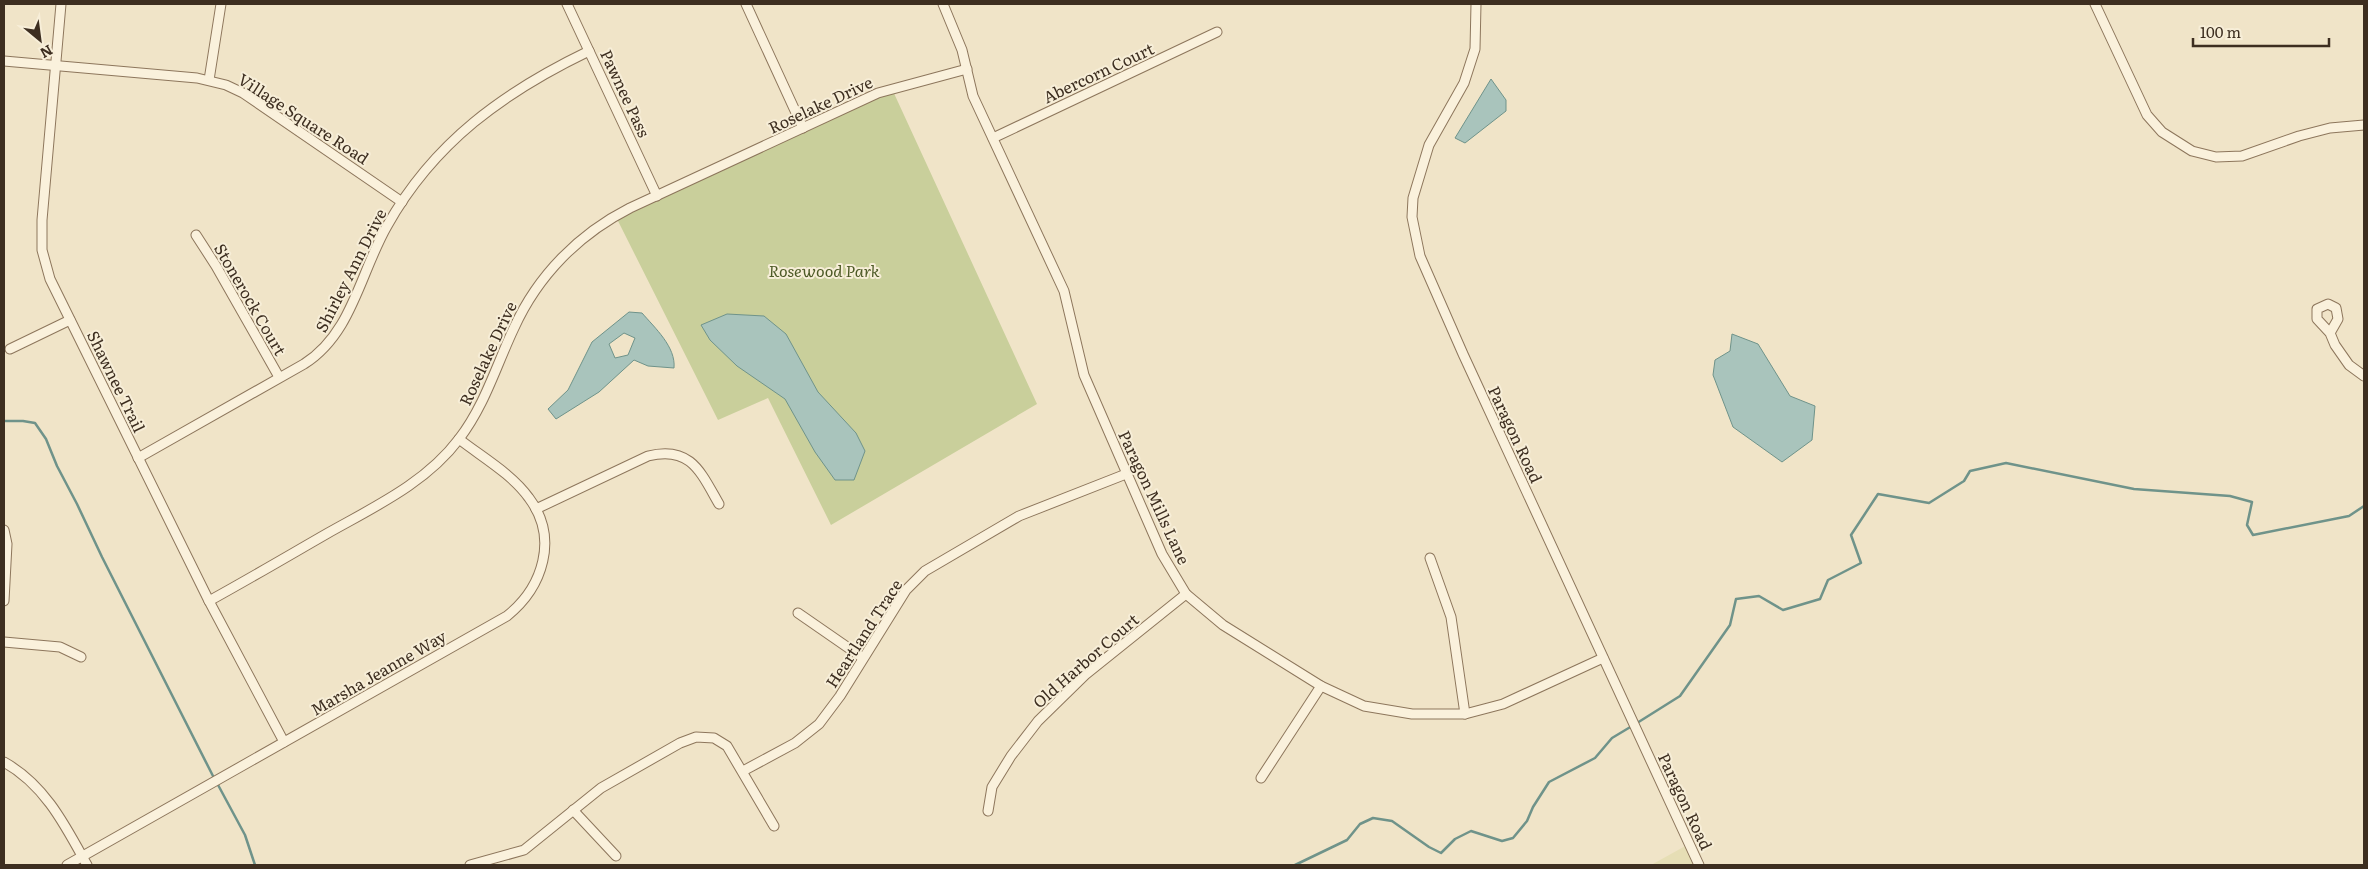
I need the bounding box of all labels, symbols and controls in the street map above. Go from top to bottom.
north arrow [15,15,65,65]
scale bar [2193,15,2329,47]
text: 100 m [2200,20,2241,43]
street label: Abercorn Court [1039,36,1158,108]
text: N [37,41,57,64]
street label: Pawnee Pass [595,45,657,141]
street label: Village Square Road [234,67,374,169]
street label: Roselake Drive [764,69,876,139]
street label: Shirley Ann Drive [308,204,392,336]
street label: Stonerock Court [209,238,293,360]
park label: Rosewood Park [768,258,880,282]
street label: Roselake Drive [452,297,522,409]
street label: Shawnee Trail [82,326,152,436]
street label: Paragon Road [1483,381,1549,487]
street label: Paragon Mills Lane [1113,426,1197,568]
street label: Heartland Trace [819,574,907,692]
street label: Old Harbor Court [1027,607,1144,713]
street label: Marsha Jeanne Way [306,623,451,721]
street label: Paragon Road [1653,748,1719,854]

